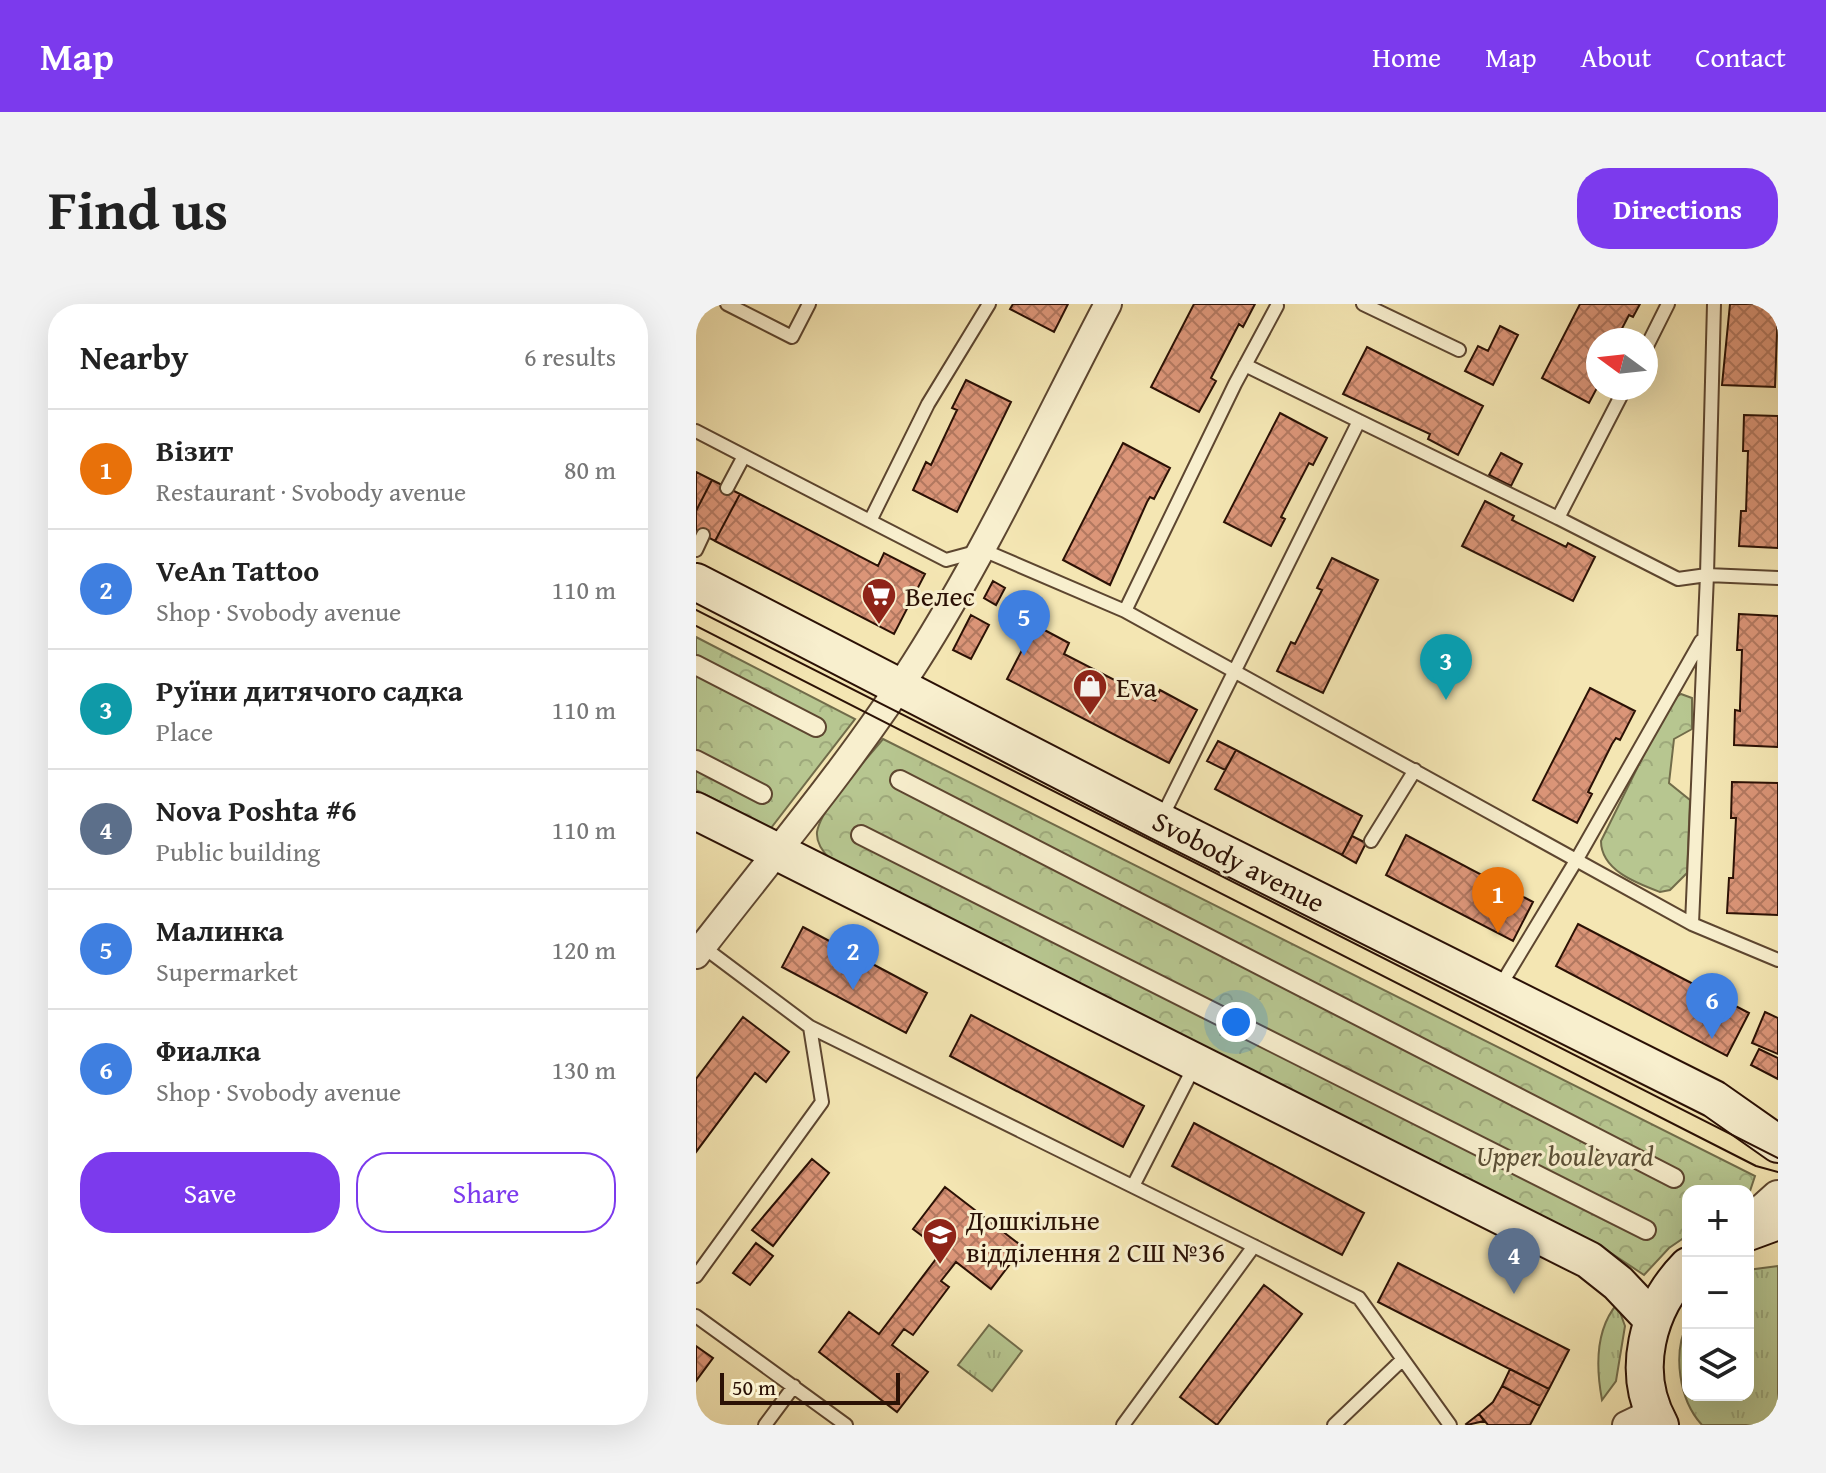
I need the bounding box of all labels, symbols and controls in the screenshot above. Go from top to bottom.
text: Map [40,28,114,84]
text: Home [1372,36,1441,77]
text: Map [1485,36,1537,77]
text: About [1581,36,1651,77]
text: Contact [1695,36,1786,77]
text: Find us [48,167,228,250]
button: Directions [1577,168,1778,249]
north arrow [1586,328,1658,400]
text: Nearby [80,332,189,381]
text: 6 results [524,337,616,376]
text: Візит [156,428,233,472]
text: 1 [99,450,113,489]
text: 80 m [564,450,616,489]
text: Restaurant · Svobody avenue [156,472,466,511]
text: VeAn Tattoo [156,548,319,592]
text: 2 [99,570,113,609]
text: 110 m [551,570,616,609]
place label: Велес [905,575,975,616]
supermarket icon: Велес [860,576,898,626]
pin: 5 [998,590,1050,656]
text: Shop · Svobody avenue [156,592,401,631]
pin: 3 [1420,634,1472,700]
place label: Eva [1116,666,1158,707]
shop icon: Eva [1071,667,1109,717]
text: Руїни дитячого садка [156,668,463,712]
text: 3 [99,690,113,729]
text: 110 m [551,690,616,729]
text: Place [156,712,213,751]
text: Nova Poshta #6 [156,788,357,832]
street label: Svobody avenue [1146,800,1332,922]
text: 4 [99,810,113,849]
text: 110 m [551,810,616,849]
text: Public building [156,832,320,871]
pin: 1 [1472,867,1524,933]
text: Малинка [156,908,284,952]
pin: 2 [827,924,879,990]
text: 5 [99,930,113,969]
text: 120 m [551,930,616,969]
text: Supermarket [156,952,298,991]
pin: 6 [1686,973,1738,1039]
your location [1216,1002,1256,1042]
text: Фиалка [156,1028,261,1072]
text: 6 [99,1050,113,1089]
text: 130 m [551,1050,616,1089]
text: Shop · Svobody avenue [156,1072,401,1111]
park label: Upper boulevard [1476,1135,1654,1176]
button: Save [80,1152,340,1233]
button: Share [356,1152,616,1233]
map controls [1682,1185,1754,1401]
button: + [1682,1185,1754,1257]
place label: Дошкільне відділення 2 СШ №36 [965,1199,1225,1272]
school or university icon: Дошкільне відділення 2 СШ №36 [921,1216,959,1266]
pin: 4 [1488,1228,1540,1294]
button: − [1682,1257,1754,1329]
button: layers [1682,1329,1754,1401]
scale bar [720,1369,900,1405]
text: 50 m [732,1371,776,1403]

